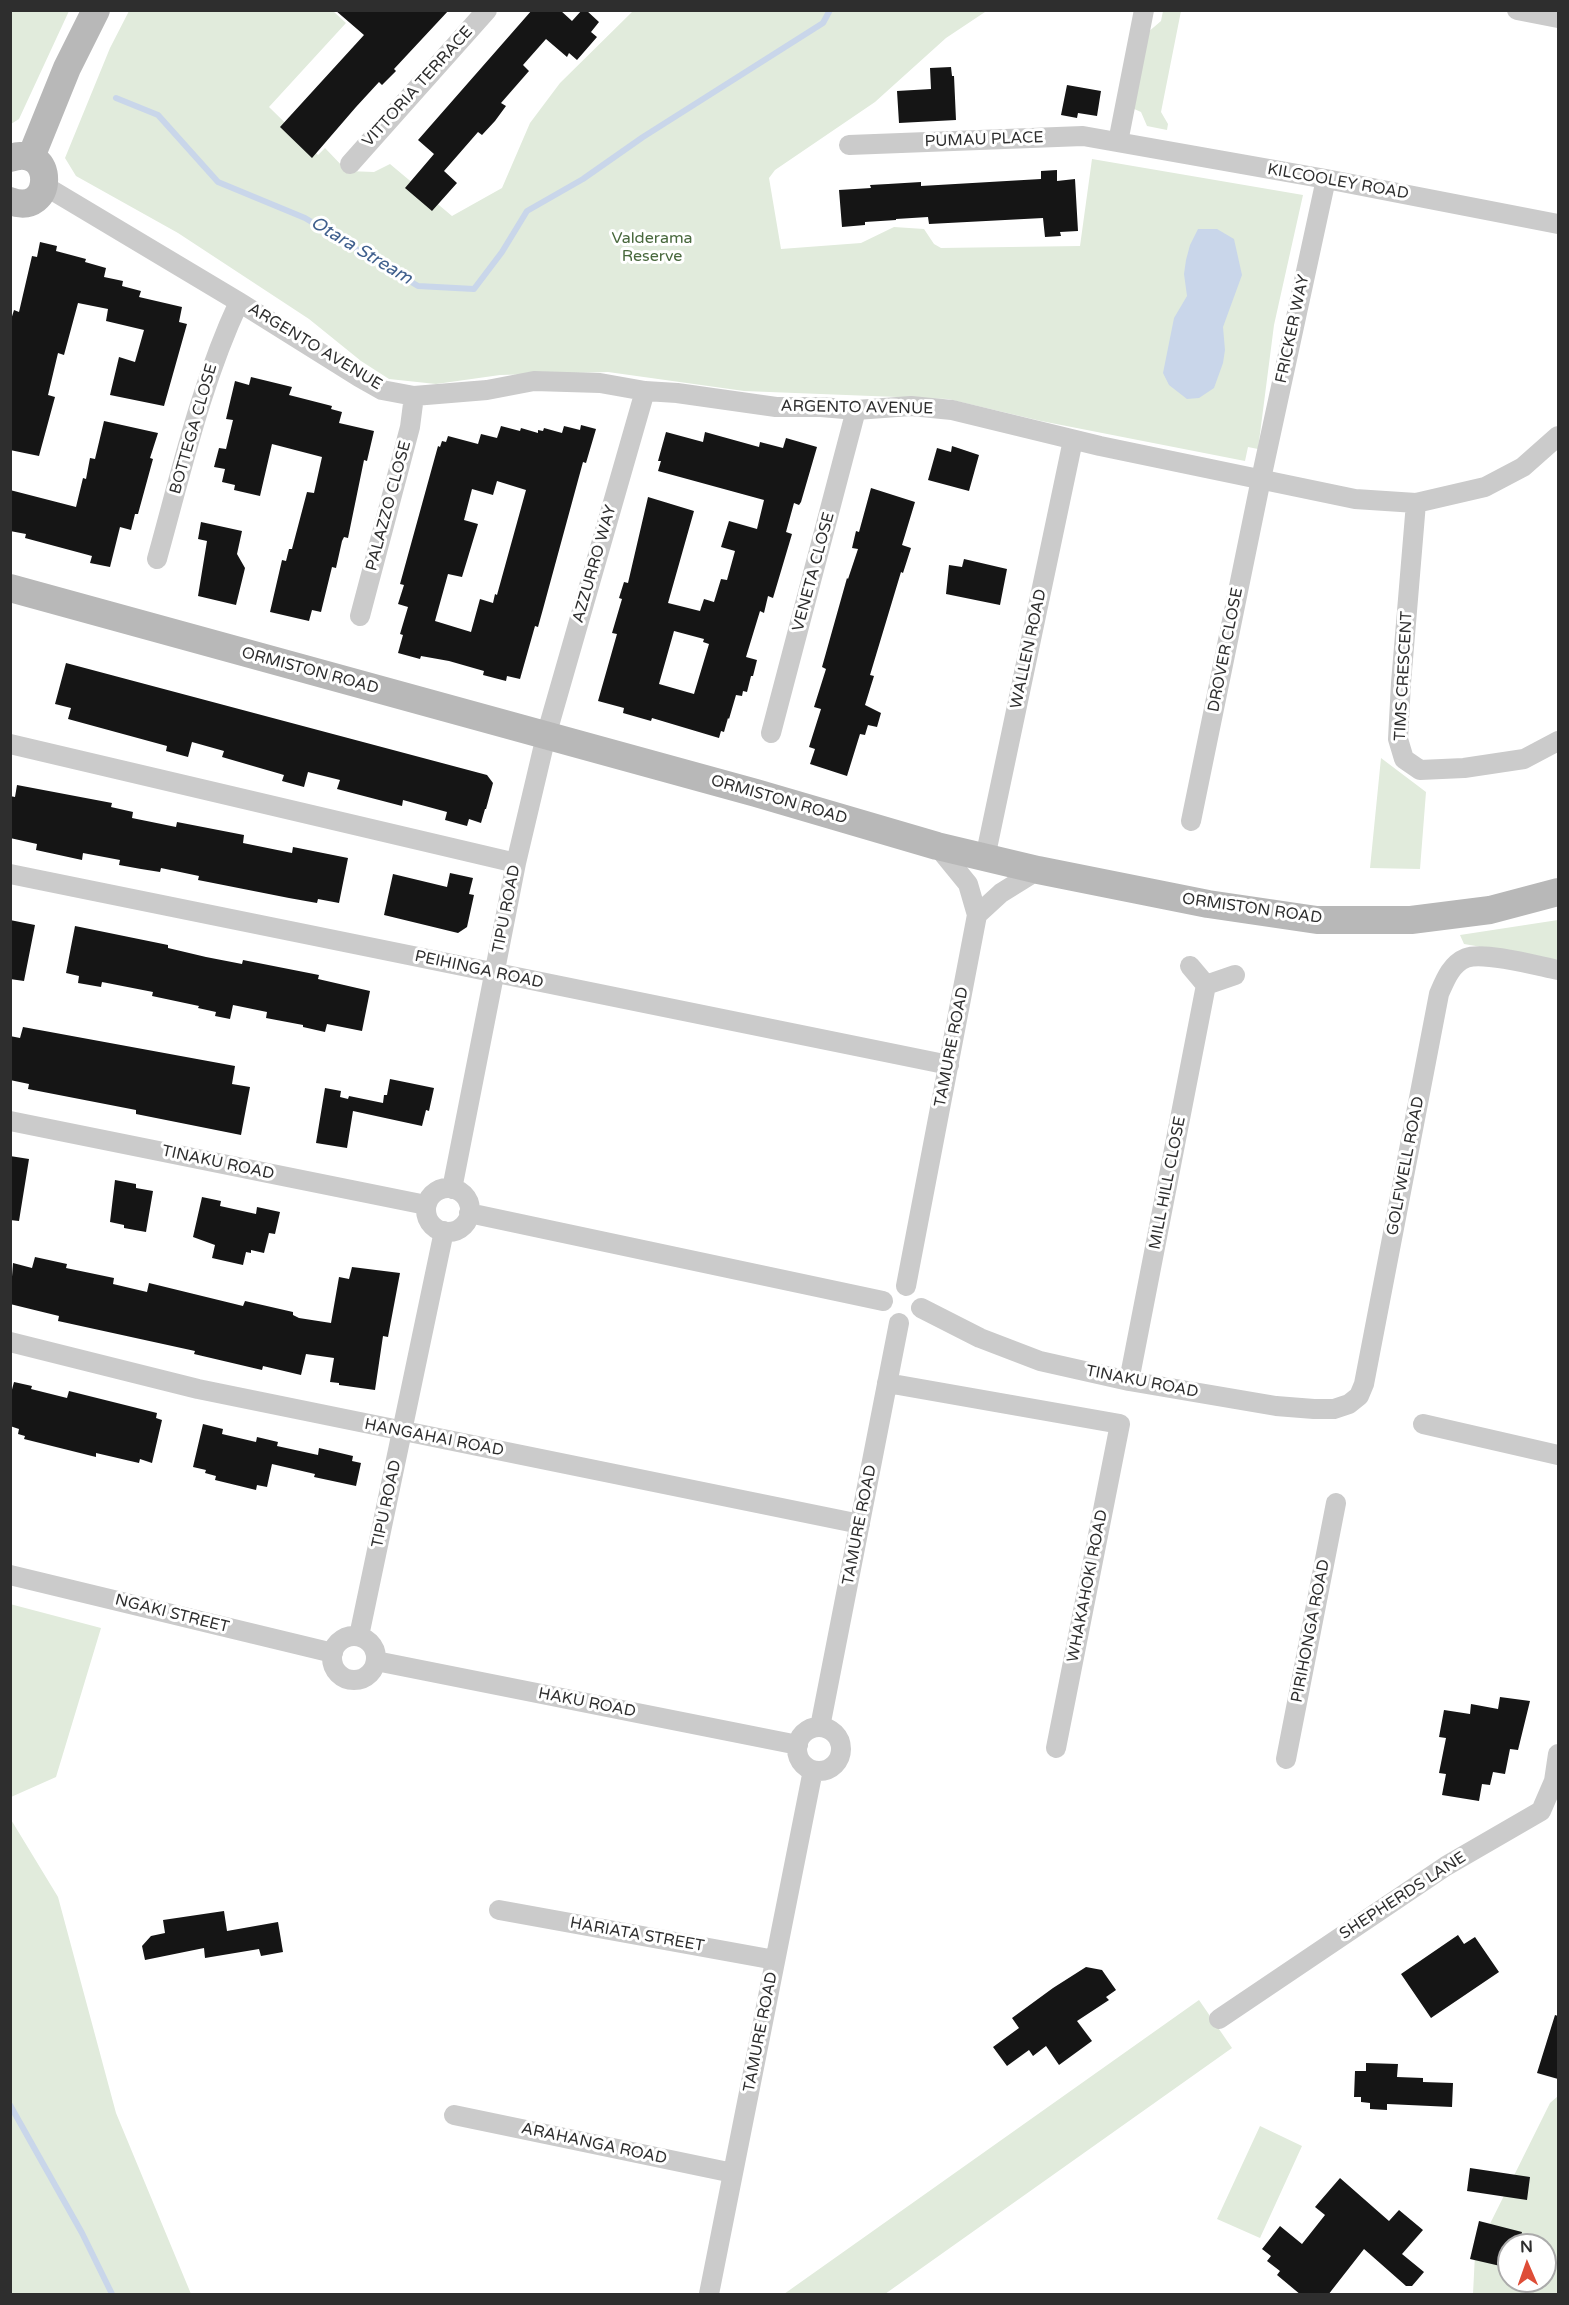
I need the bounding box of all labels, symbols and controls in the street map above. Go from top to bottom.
street label: VITTORIA TERRACE [359,23,477,151]
street label: PUMAU PLACE [924,128,1044,152]
street label: KILCOOLEY ROAD [1266,160,1410,204]
water label: Otara Stream [306,212,416,290]
park label: Valderama Reserve [611,229,693,267]
street label: FRICKER WAY [1272,273,1314,385]
street label: ARGENTO AVENUE [245,299,385,395]
street label: BOTTEGA CLOSE [166,362,222,496]
street label: ARGENTO AVENUE [780,397,934,419]
street label: PALAZZO CLOSE [362,439,416,573]
street label: AZZURRO WAY [569,503,621,625]
street label: VENETA CLOSE [789,510,839,634]
street label: DROVER CLOSE [1205,586,1247,714]
street label: WALLEN ROAD [1007,587,1051,711]
street label: TIMS CRESCENT [1391,610,1417,742]
street label: ORMISTON ROAD [239,643,381,699]
street label: ORMISTON ROAD [709,771,849,829]
street label: TIPU ROAD [489,863,525,955]
street label: ORMISTON ROAD [1181,890,1323,928]
street label: PEIHINGA ROAD [413,947,545,993]
street label: TAMURE ROAD [931,985,973,1109]
street label: GOLFWELL ROAD [1383,1095,1429,1237]
street label: MILL HILL CLOSE [1146,1115,1190,1251]
street label: TINAKU ROAD [160,1142,276,1184]
street label: TINAKU ROAD [1084,1362,1200,1402]
street label: HANGAHAI ROAD [363,1415,505,1461]
street label: TIPU ROAD [368,1458,406,1550]
street label: TAMURE ROAD [839,1463,881,1587]
street label: WHAKAHOKI ROAD [1064,1508,1112,1664]
street label: PIRIHONGA ROAD [1288,1558,1334,1704]
street label: NGAKI STREET [113,1591,231,1637]
street label: HAKU ROAD [537,1684,637,1722]
street label: SHEPHERDS LANE [1336,1848,1470,1944]
street label: HARIATA STREET [568,1914,706,1956]
street label: TAMURE ROAD [740,1970,782,2094]
street label: ARAHANGA ROAD [519,2119,669,2169]
north arrow [1497,2233,1557,2293]
text: N [1520,2237,1533,2257]

